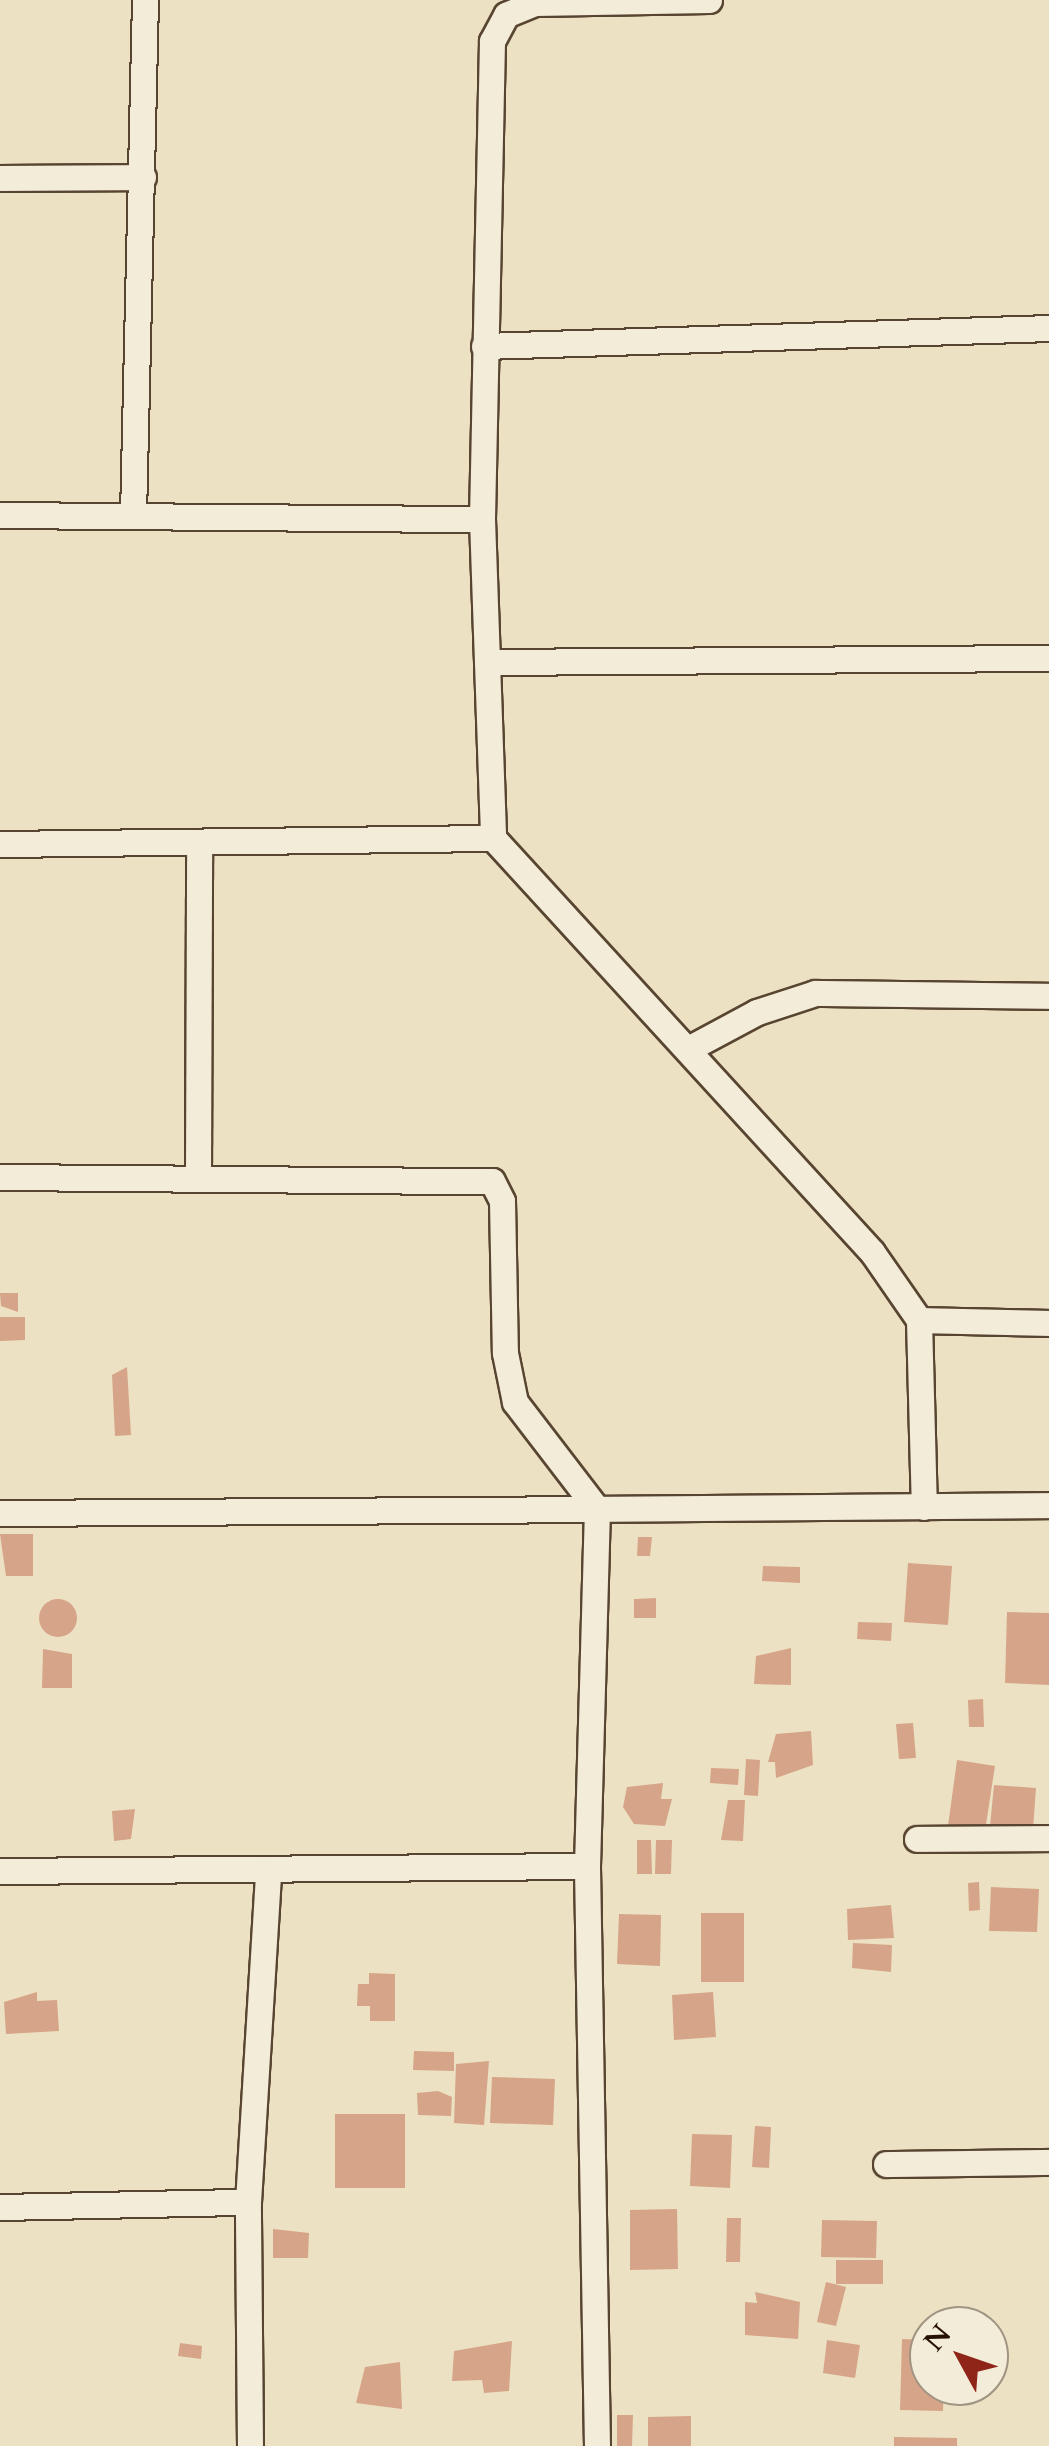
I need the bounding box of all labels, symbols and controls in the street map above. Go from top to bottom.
north arrow [909,2306,1009,2406]
text: N [915,2316,960,2360]

